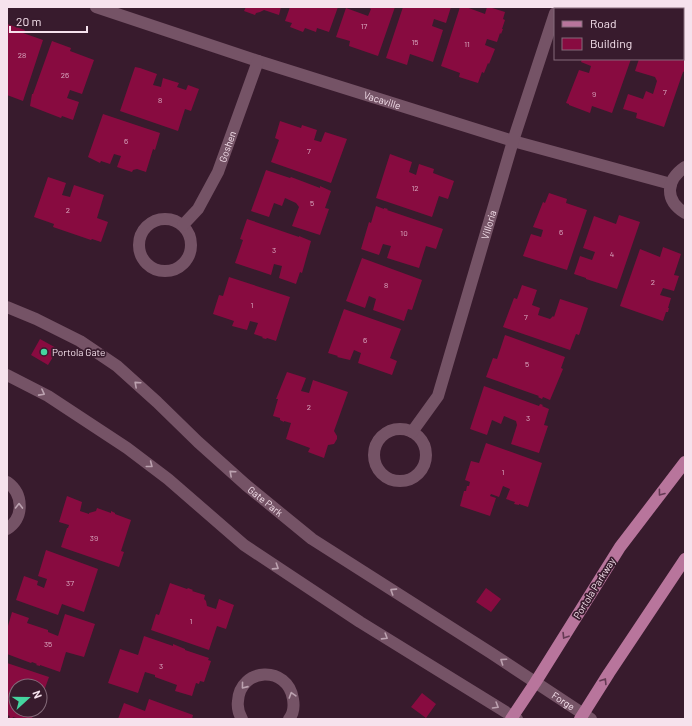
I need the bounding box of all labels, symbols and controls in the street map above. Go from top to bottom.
scale bar [10,8,87,34]
legend [554,8,684,60]
text: 20 m [16,14,42,28]
text: Road [590,16,617,30]
house number: 17 [361,21,368,31]
text: Building [590,36,632,50]
house number: 15 [412,37,418,47]
house number: 11 [464,39,470,49]
house number: 28 [18,50,26,60]
house number: 26 [61,70,69,80]
house number: 7 [663,87,667,97]
street label: Vacaville [362,89,402,111]
house number: 9 [592,89,596,99]
house number: 8 [158,95,162,105]
street label: Goshen [216,129,238,164]
house number: 6 [124,136,128,146]
house number: 7 [307,146,311,156]
house number: 12 [411,183,419,193]
house number: 5 [310,198,314,208]
house number: 2 [66,205,70,215]
street label: Villoria [478,209,498,241]
house number: 6 [559,227,563,237]
house number: 10 [400,228,408,238]
house number: 3 [272,245,276,255]
house number: 4 [610,249,614,259]
house number: 2 [651,277,655,287]
house number: 8 [384,280,388,290]
house number: 1 [251,300,254,310]
house number: 7 [524,312,528,322]
house number: 6 [363,335,367,345]
place label: Portola Gate [52,346,105,358]
marker: Portola Gate [39,347,49,357]
house number: 5 [525,359,529,369]
one-way arrow [135,382,142,389]
one-way arrow [37,388,45,395]
house number: 2 [307,402,311,412]
house number: 3 [526,413,530,423]
one-way arrow [145,460,152,467]
house number: 1 [502,467,505,477]
one-way arrow [230,470,237,477]
street label: Gate Park [246,483,285,519]
one-way arrow [659,489,666,496]
one-way arrow [15,503,23,509]
house number: 39 [90,533,98,543]
street label: Portola Parkway [570,555,618,621]
one-way arrow [272,562,279,570]
house number: 37 [66,578,74,588]
one-way arrow [390,588,397,596]
house number: 1 [190,616,193,626]
one-way arrow [562,632,569,639]
one-way arrow [381,633,388,640]
house number: 35 [44,639,52,649]
one-way arrow [500,659,507,666]
house number: 3 [159,661,163,671]
north arrow [8,678,48,718]
one-way arrow [600,678,607,685]
one-way arrow [242,681,249,688]
text: N [30,688,45,700]
street label: Forge [550,689,577,713]
one-way arrow [288,692,297,699]
one-way arrow [492,701,499,708]

